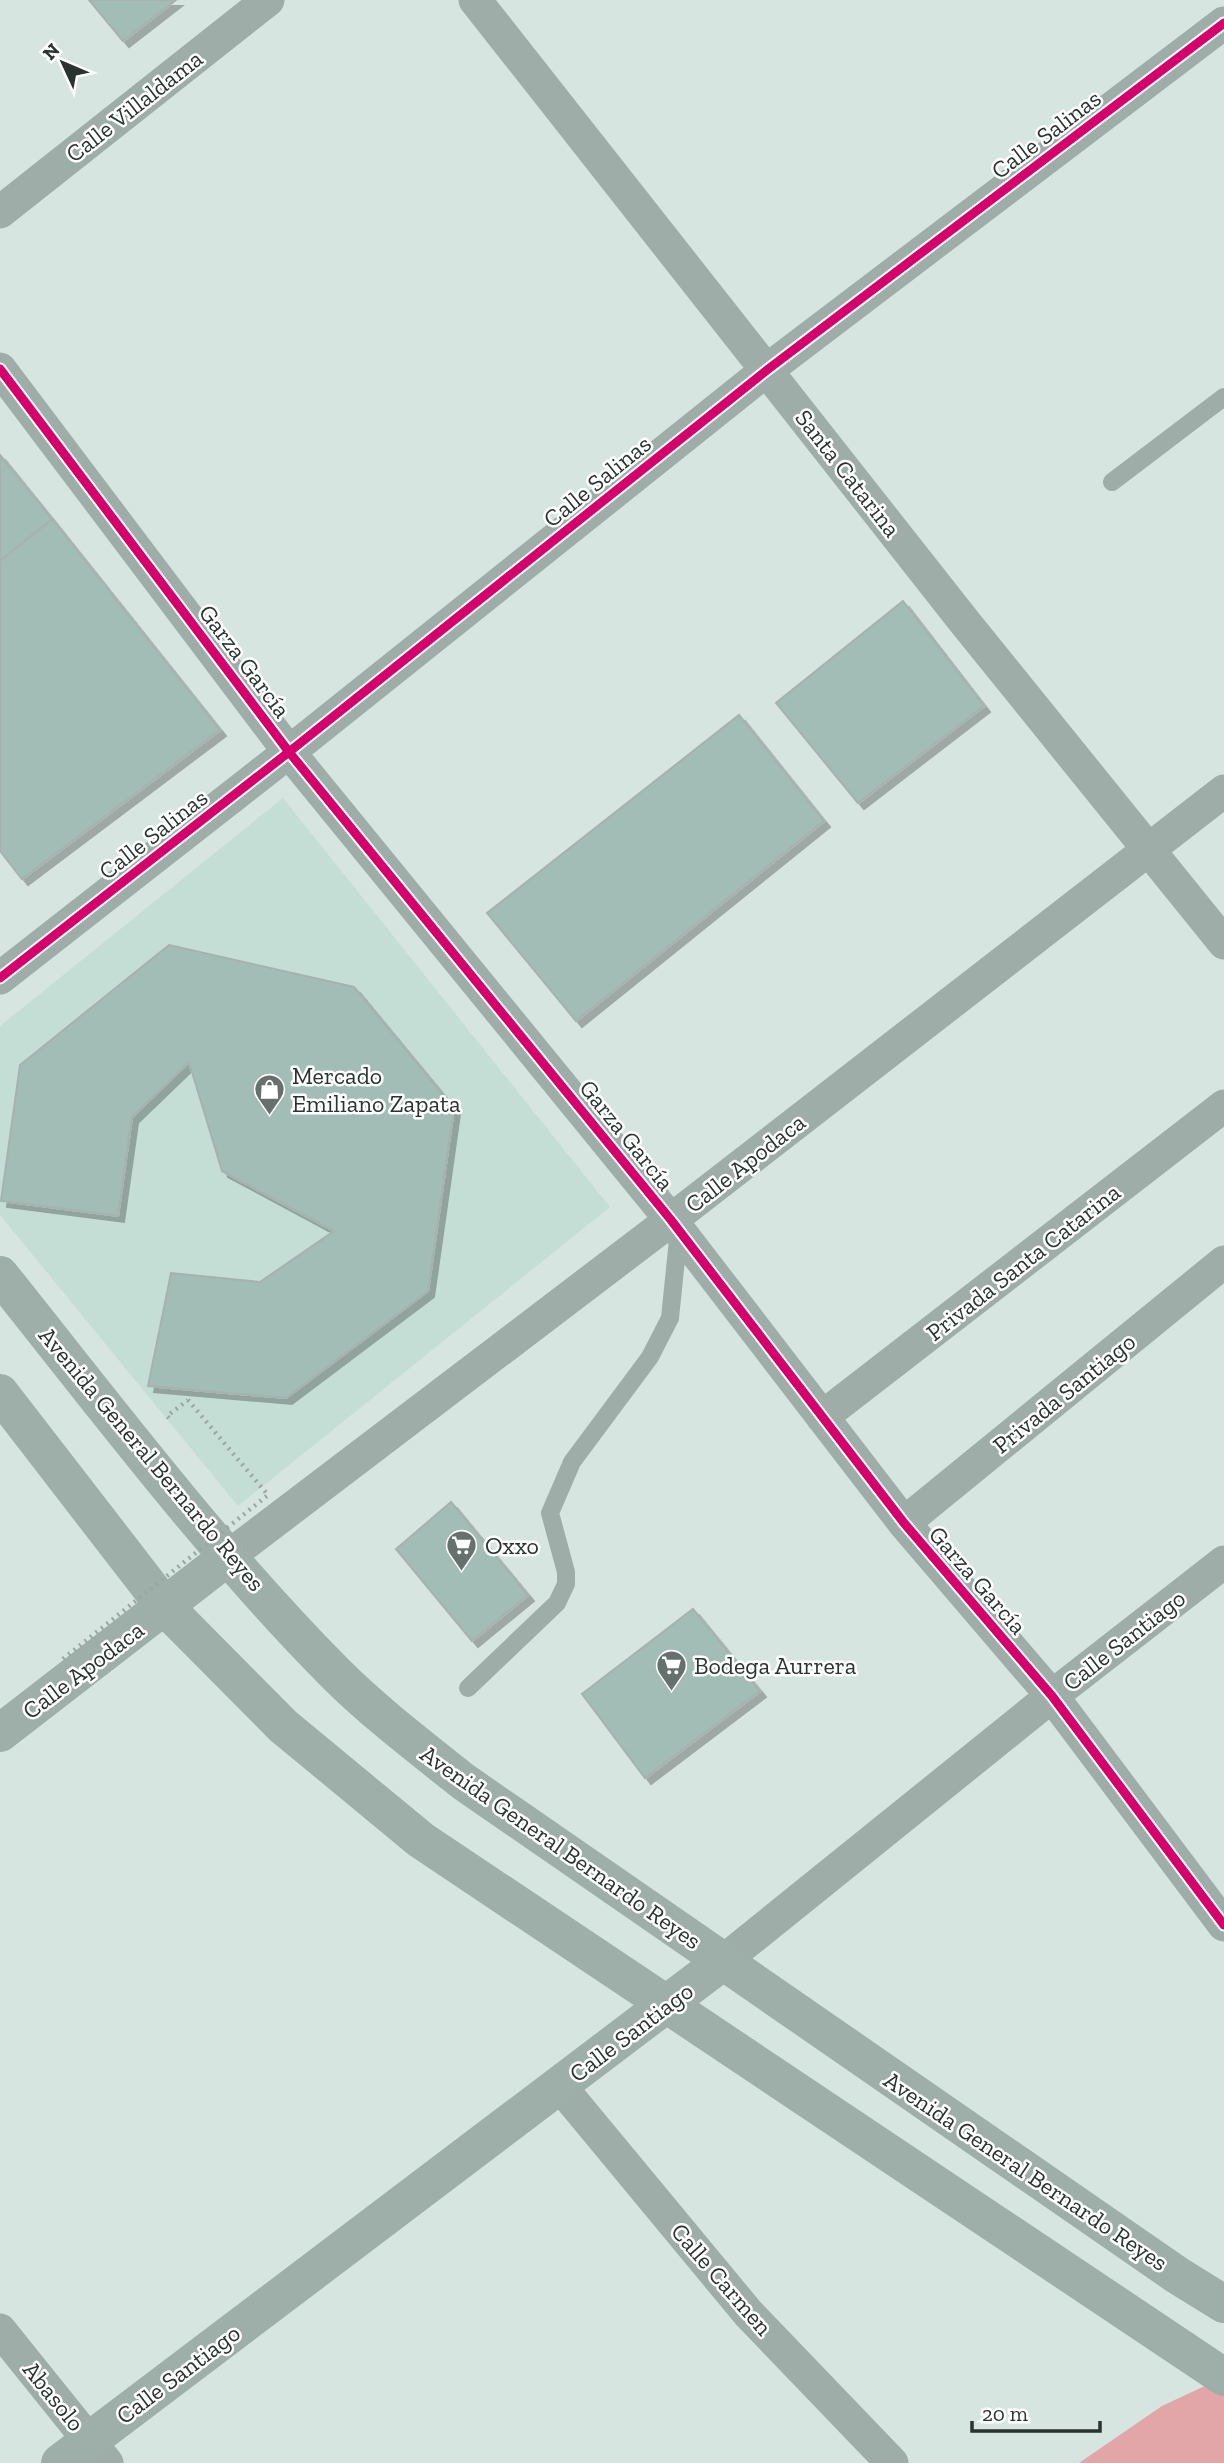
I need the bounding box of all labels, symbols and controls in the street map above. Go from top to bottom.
north arrow [28,28,98,98]
text: N [38,38,64,65]
street label: Calle Villaldama [60,43,208,168]
street label: Calle Salinas [985,83,1107,185]
street label: Santa Catarina [789,403,907,543]
street label: Calle Salinas [537,429,657,533]
street label: Garza García [193,599,297,724]
street label: Calle Salinas [93,783,213,885]
place label: Mercado Emiliano Zapata [292,1061,461,1118]
shop icon: Mercado Emiliano Zapata [252,1072,286,1116]
street label: Garza García [574,1074,681,1197]
street label: Calle Apodaca [679,1107,811,1219]
street label: Privada Santa Catarina [920,1177,1126,1347]
street label: Avenida General Bernardo Reyes [33,1321,271,1597]
street label: Privada Santiago [987,1327,1141,1459]
street label: Garza García [923,1520,1033,1640]
supermarket icon: Oxxo [445,1528,479,1572]
place label: Oxxo [485,1531,539,1560]
street label: Calle Santiago [1057,1583,1191,1697]
street label: Calle Apodaca [17,1615,150,1725]
supermarket icon: Bodega Aurrera [654,1648,688,1692]
place label: Bodega Aurrera [694,1651,857,1680]
street label: Avenida General Bernardo Reyes [415,1739,707,1955]
street label: Calle Santiago [563,1976,699,2088]
street label: Avenida General Bernardo Reyes [879,2065,1173,2277]
street label: Calle Carmen [665,2217,779,2341]
street label: Calle Santiago [110,2318,246,2430]
street label: Abasolo [17,2355,91,2437]
scale bar [972,2390,1100,2434]
text: 20 m [982,2401,1028,2426]

